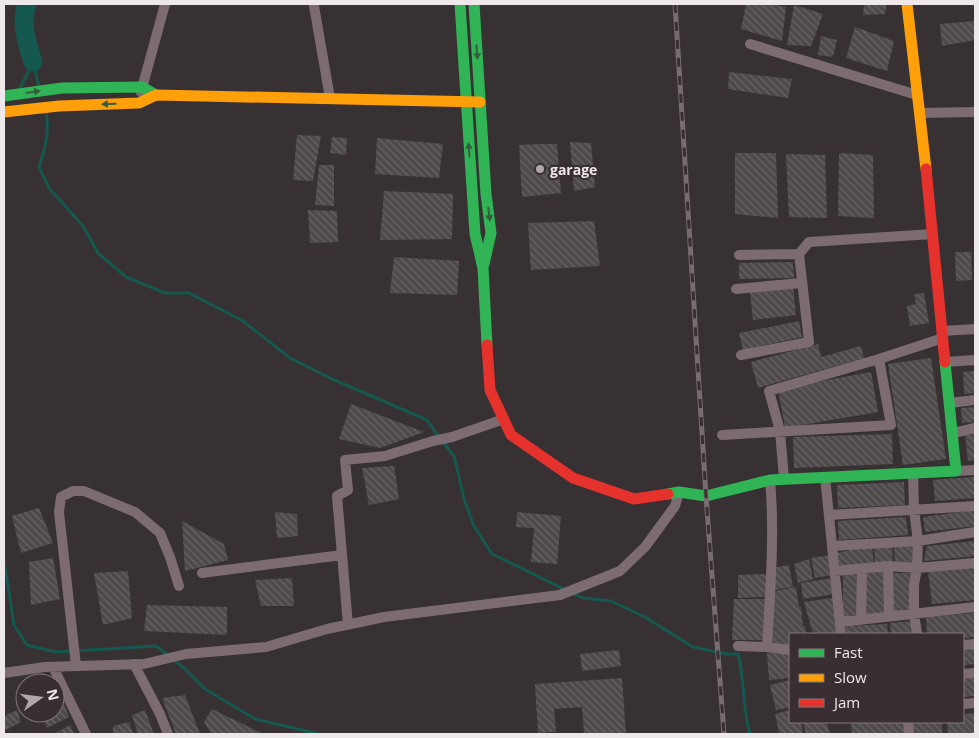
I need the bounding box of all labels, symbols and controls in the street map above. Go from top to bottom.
one-way arrow [473,45,481,61]
one-way arrow [25,88,41,96]
one-way arrow [101,100,117,108]
one-way arrow [465,142,473,158]
place label: garage [550,160,597,179]
marker: garage [534,163,546,175]
one-way arrow [485,207,493,223]
legend [789,633,964,723]
text: Fast [834,642,863,662]
text: Slow [834,667,867,687]
north arrow [15,673,65,723]
text: N [43,687,64,703]
text: Jam [832,692,860,712]

